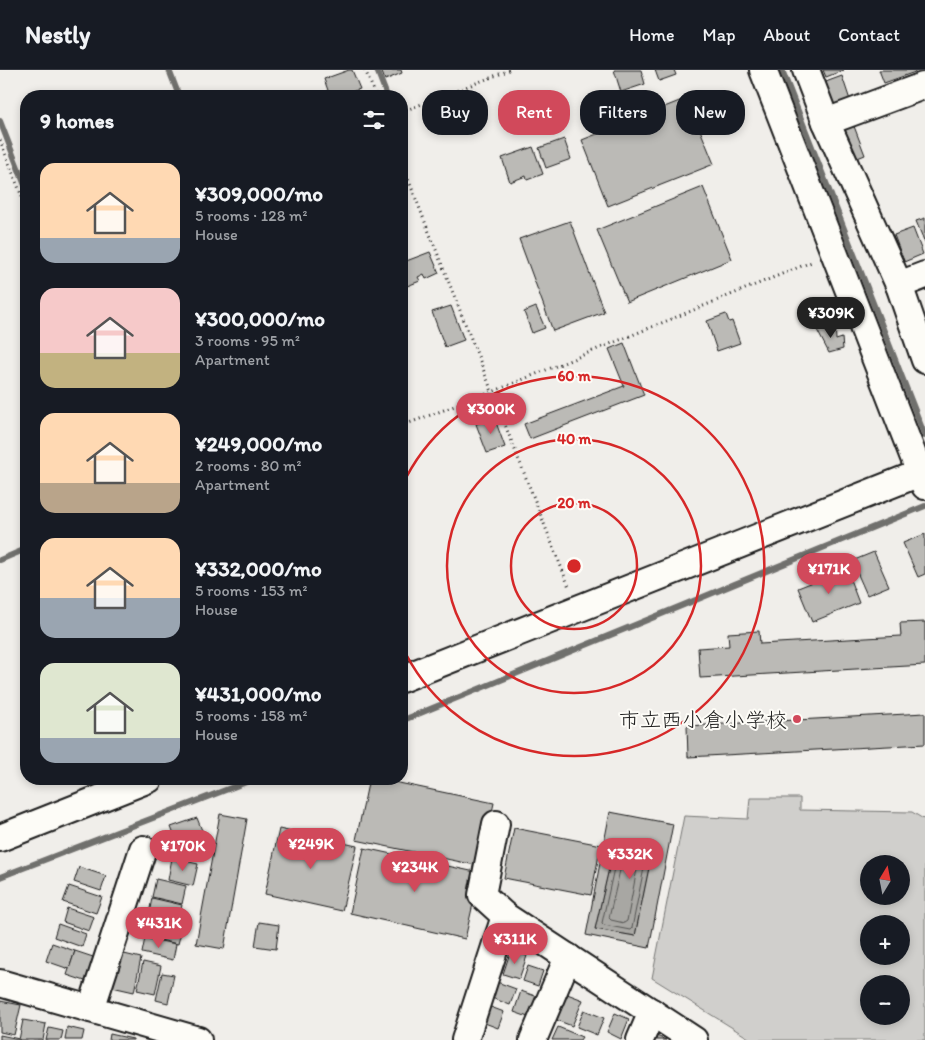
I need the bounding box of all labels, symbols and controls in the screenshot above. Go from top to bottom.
text: Nestly [25,20,90,49]
text: Home [629,24,675,46]
text: Map [703,24,736,46]
text: About [764,24,810,46]
text: Contact [838,24,900,46]
chip: Buy [422,90,488,135]
chip: Rent [498,90,570,135]
chip: Filters [580,90,666,135]
chip: New [676,90,745,135]
icon: filters [360,106,388,134]
text: 9 homes [40,108,114,133]
text: ¥309,000/mo [195,181,323,206]
icon: home [80,183,140,243]
text: 5 rooms · 128 m² [195,206,307,225]
text: House [195,225,238,244]
pin: ¥309K [796,296,866,339]
text: ¥309K [808,303,854,322]
text: ¥300,000/mo [195,306,325,331]
icon: home [80,308,140,368]
text: 3 rooms · 95 m² [195,331,300,350]
text: Apartment [195,350,270,369]
text: 60 m [557,367,591,385]
pin: ¥300K [456,392,526,435]
text: ¥300K [467,399,515,418]
text: 40 m [557,430,592,448]
text: ¥249,000/mo [195,431,322,456]
icon: home [80,433,140,493]
text: 2 rooms · 80 m² [195,456,301,475]
text: Apartment [195,475,270,494]
text: 20 m [557,494,591,512]
pin: ¥171K [794,552,864,595]
text: ¥332,000/mo [195,556,322,581]
centre of rings [565,557,583,575]
icon: home [80,558,140,618]
text: ¥171K [808,559,850,578]
text: 5 rooms · 153 m² [195,581,307,600]
text: House [195,600,238,619]
text: ¥431,000/mo [195,681,322,706]
icon: home [80,683,140,743]
text: 5 rooms · 158 m² [195,706,307,725]
place label: 市立西小倉小学校 [619,707,787,732]
marker: 市立西小倉小学校 [791,713,803,725]
text: House [195,725,238,744]
pin: ¥249K [276,828,346,870]
pin: ¥170K [148,830,218,872]
text: ¥249K [288,834,334,853]
text: ¥170K [161,836,205,855]
pin: ¥332K [595,838,665,880]
text: ¥332K [607,844,653,863]
pin: ¥234K [380,850,450,893]
north arrow [860,855,910,905]
map controls [860,855,910,1025]
text: ¥234K [392,857,438,876]
pin: ¥431K [124,906,194,949]
text: ¥431K [137,913,181,932]
button: + [860,915,910,965]
pin: ¥311K [480,922,550,965]
text: ¥311K [494,929,536,948]
button: − [860,975,910,1025]

